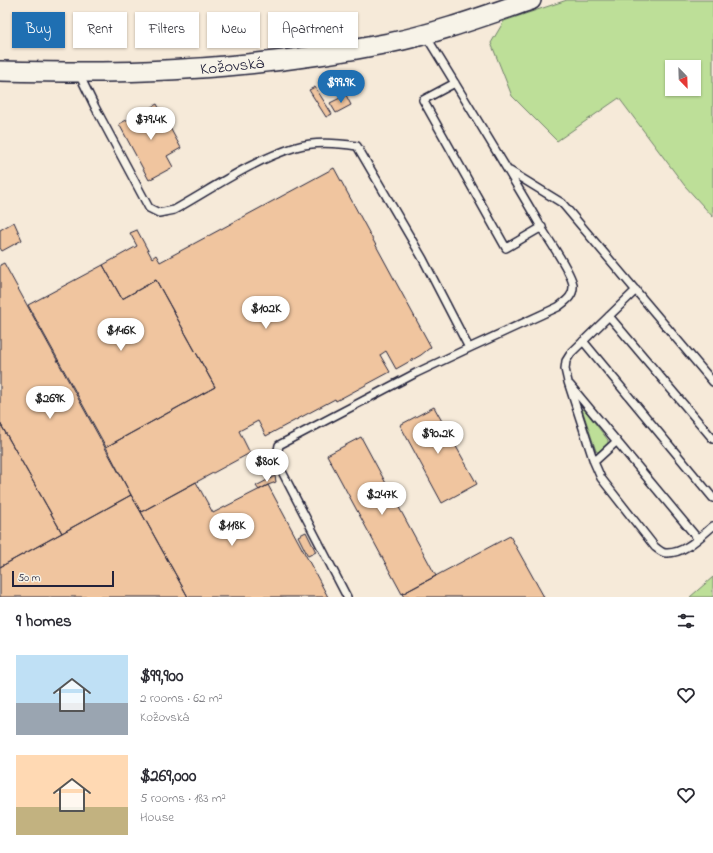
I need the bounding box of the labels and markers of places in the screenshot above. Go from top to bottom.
pin: $99.9K [308,70,374,104]
pin: $79.4K [118,107,184,141]
pin: $102K [238,296,294,330]
pin: $146K [93,318,149,352]
pin: $269K [22,386,78,420]
pin: $90.2K [405,421,471,455]
pin: $80K [243,449,291,483]
pin: $247K [354,482,410,516]
pin: $118K [204,513,260,547]

